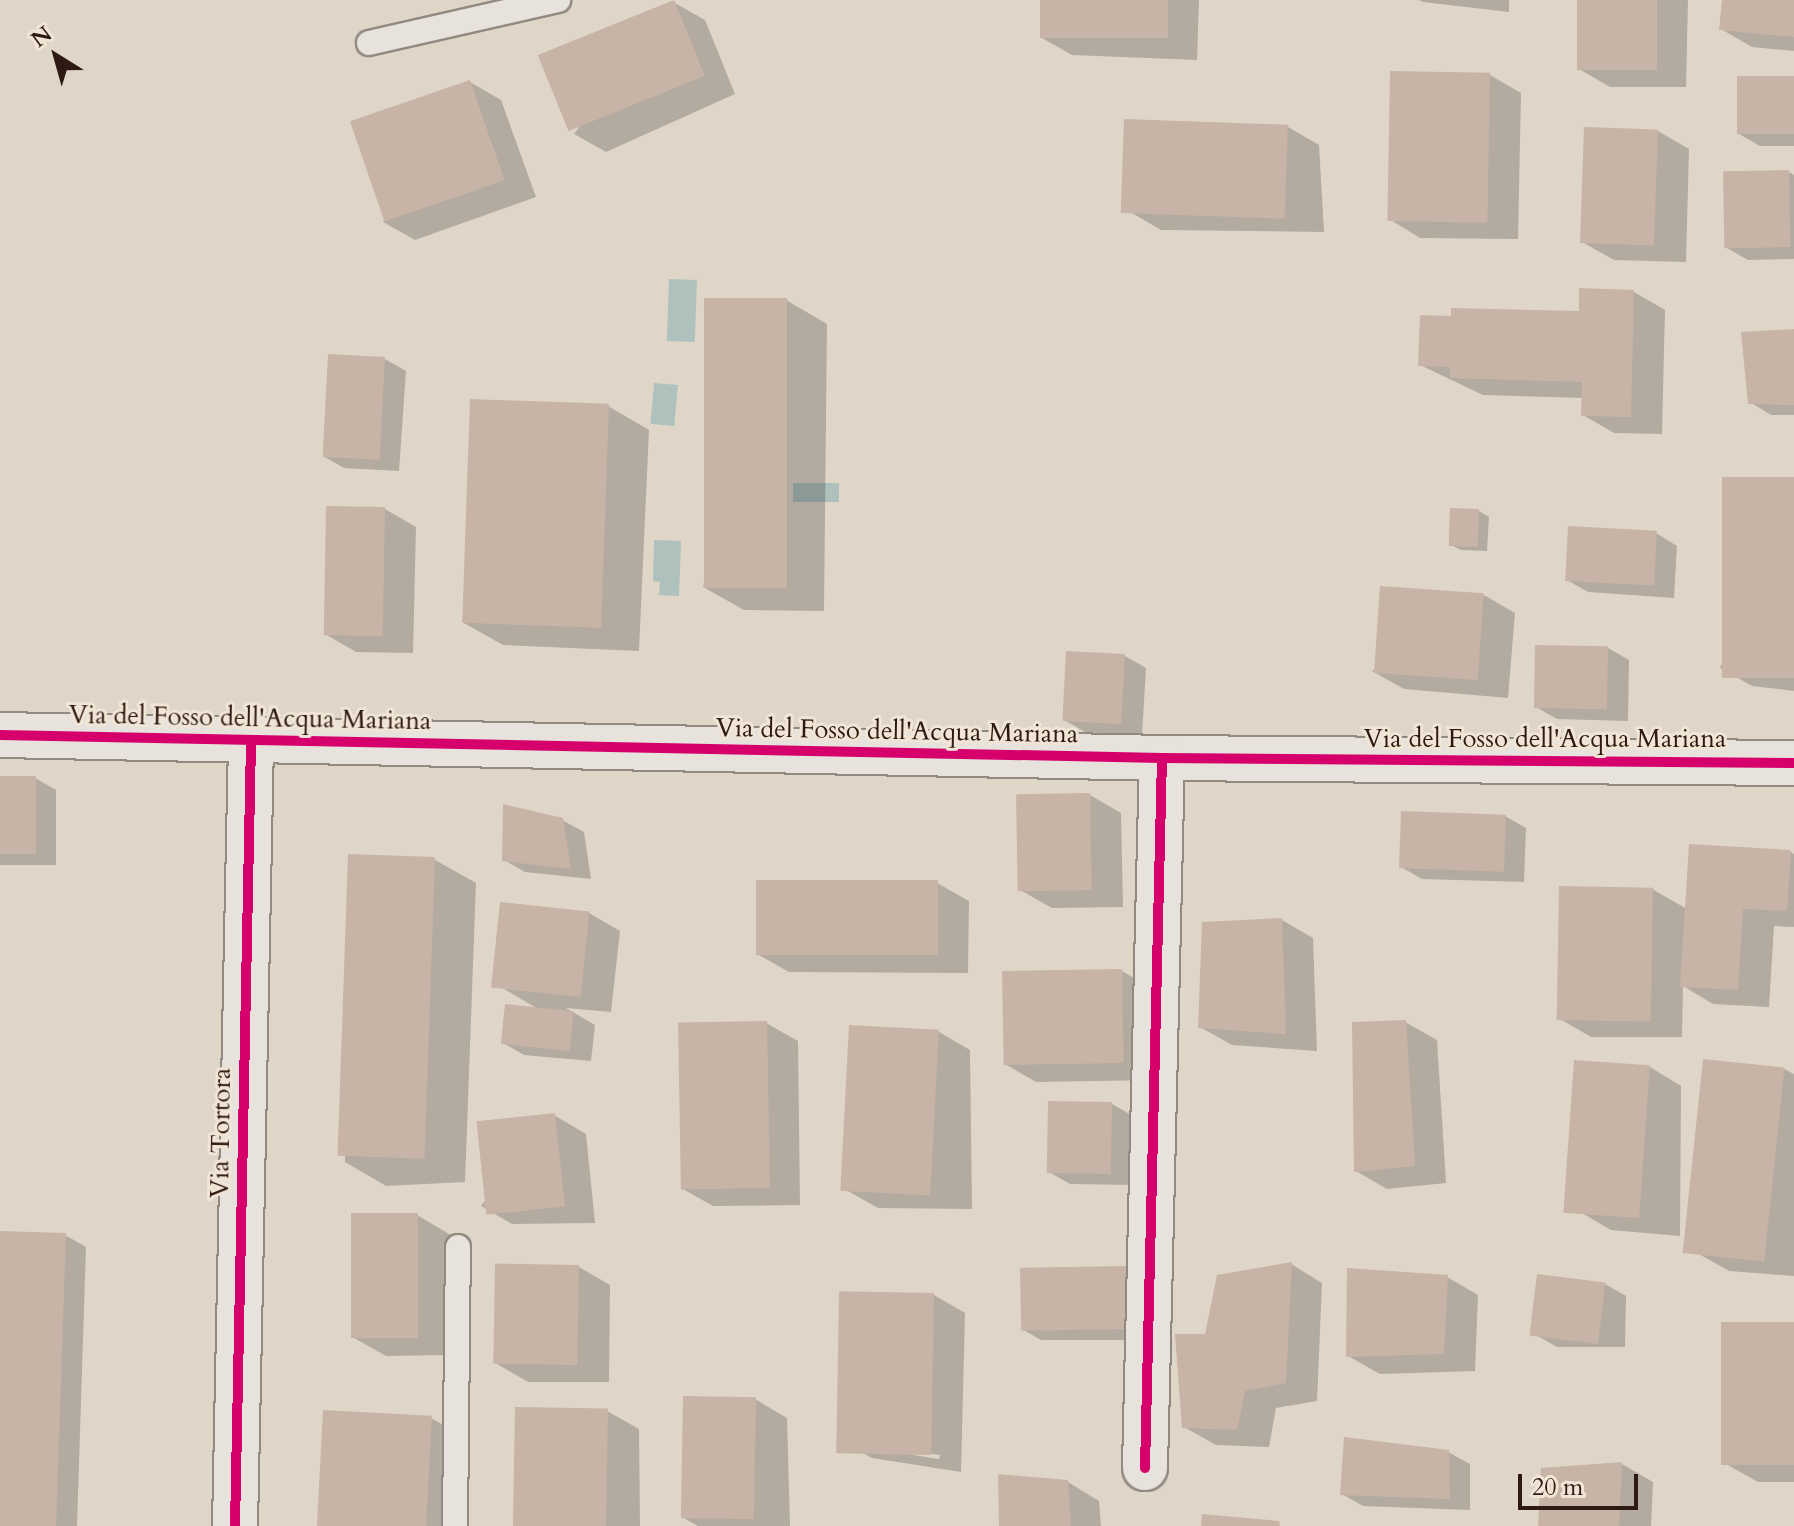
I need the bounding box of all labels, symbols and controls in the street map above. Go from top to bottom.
north arrow [16,16,96,96]
text: N [25,19,58,55]
street label: Via del Fosso dell'Acqua Mariana [69,699,431,737]
street label: Via del Fosso dell'Acqua Mariana [716,712,1078,750]
street label: Via del Fosso dell'Acqua Mariana [1364,723,1726,755]
street label: Via Tortora [204,1068,238,1198]
scale bar [1522,1458,1642,1508]
text: 20 m [1532,1471,1583,1504]

